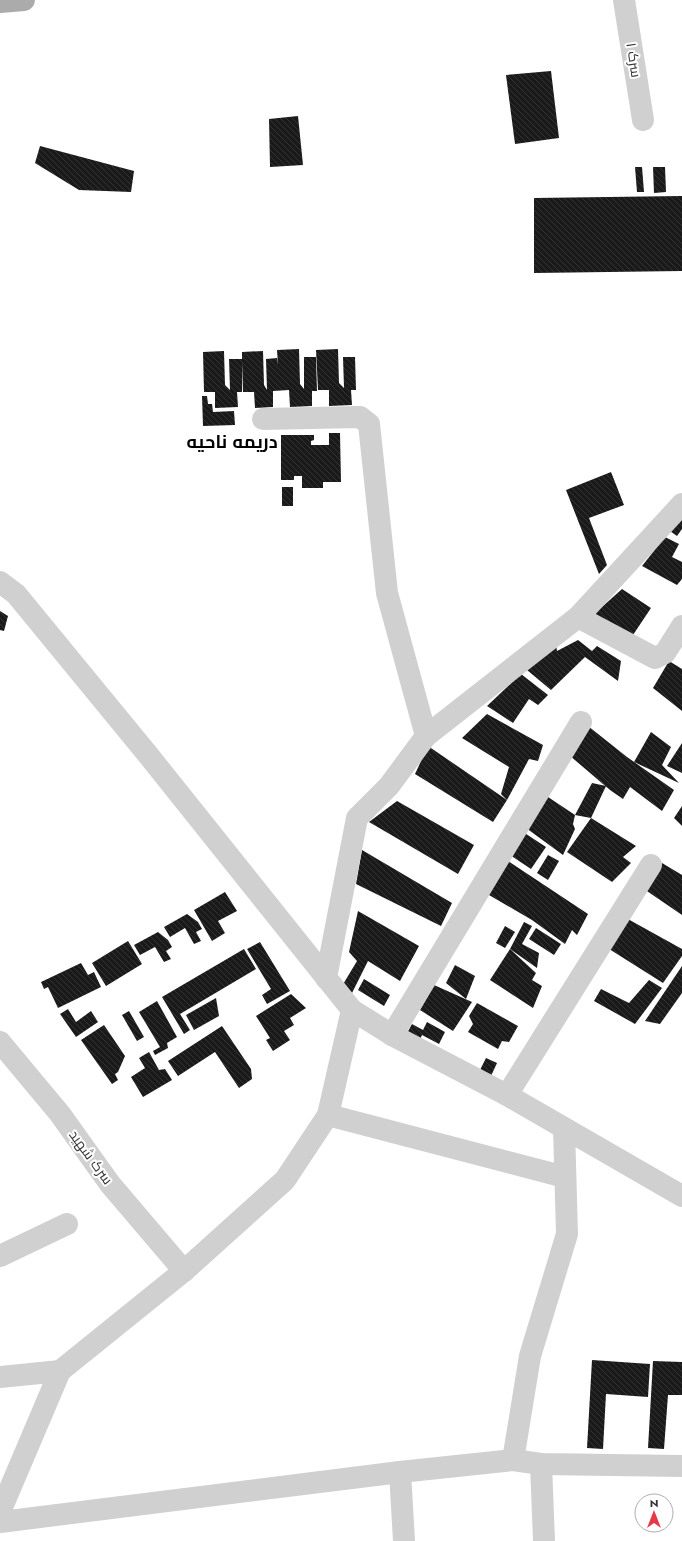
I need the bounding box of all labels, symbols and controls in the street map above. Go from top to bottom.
street label: سرک ۱ [621,41,647,79]
district label: دریمه ناحیه [186,429,278,455]
street label: سرک شهید [64,1126,118,1188]
north arrow [634,1493,674,1533]
text: N [650,1495,658,1511]

